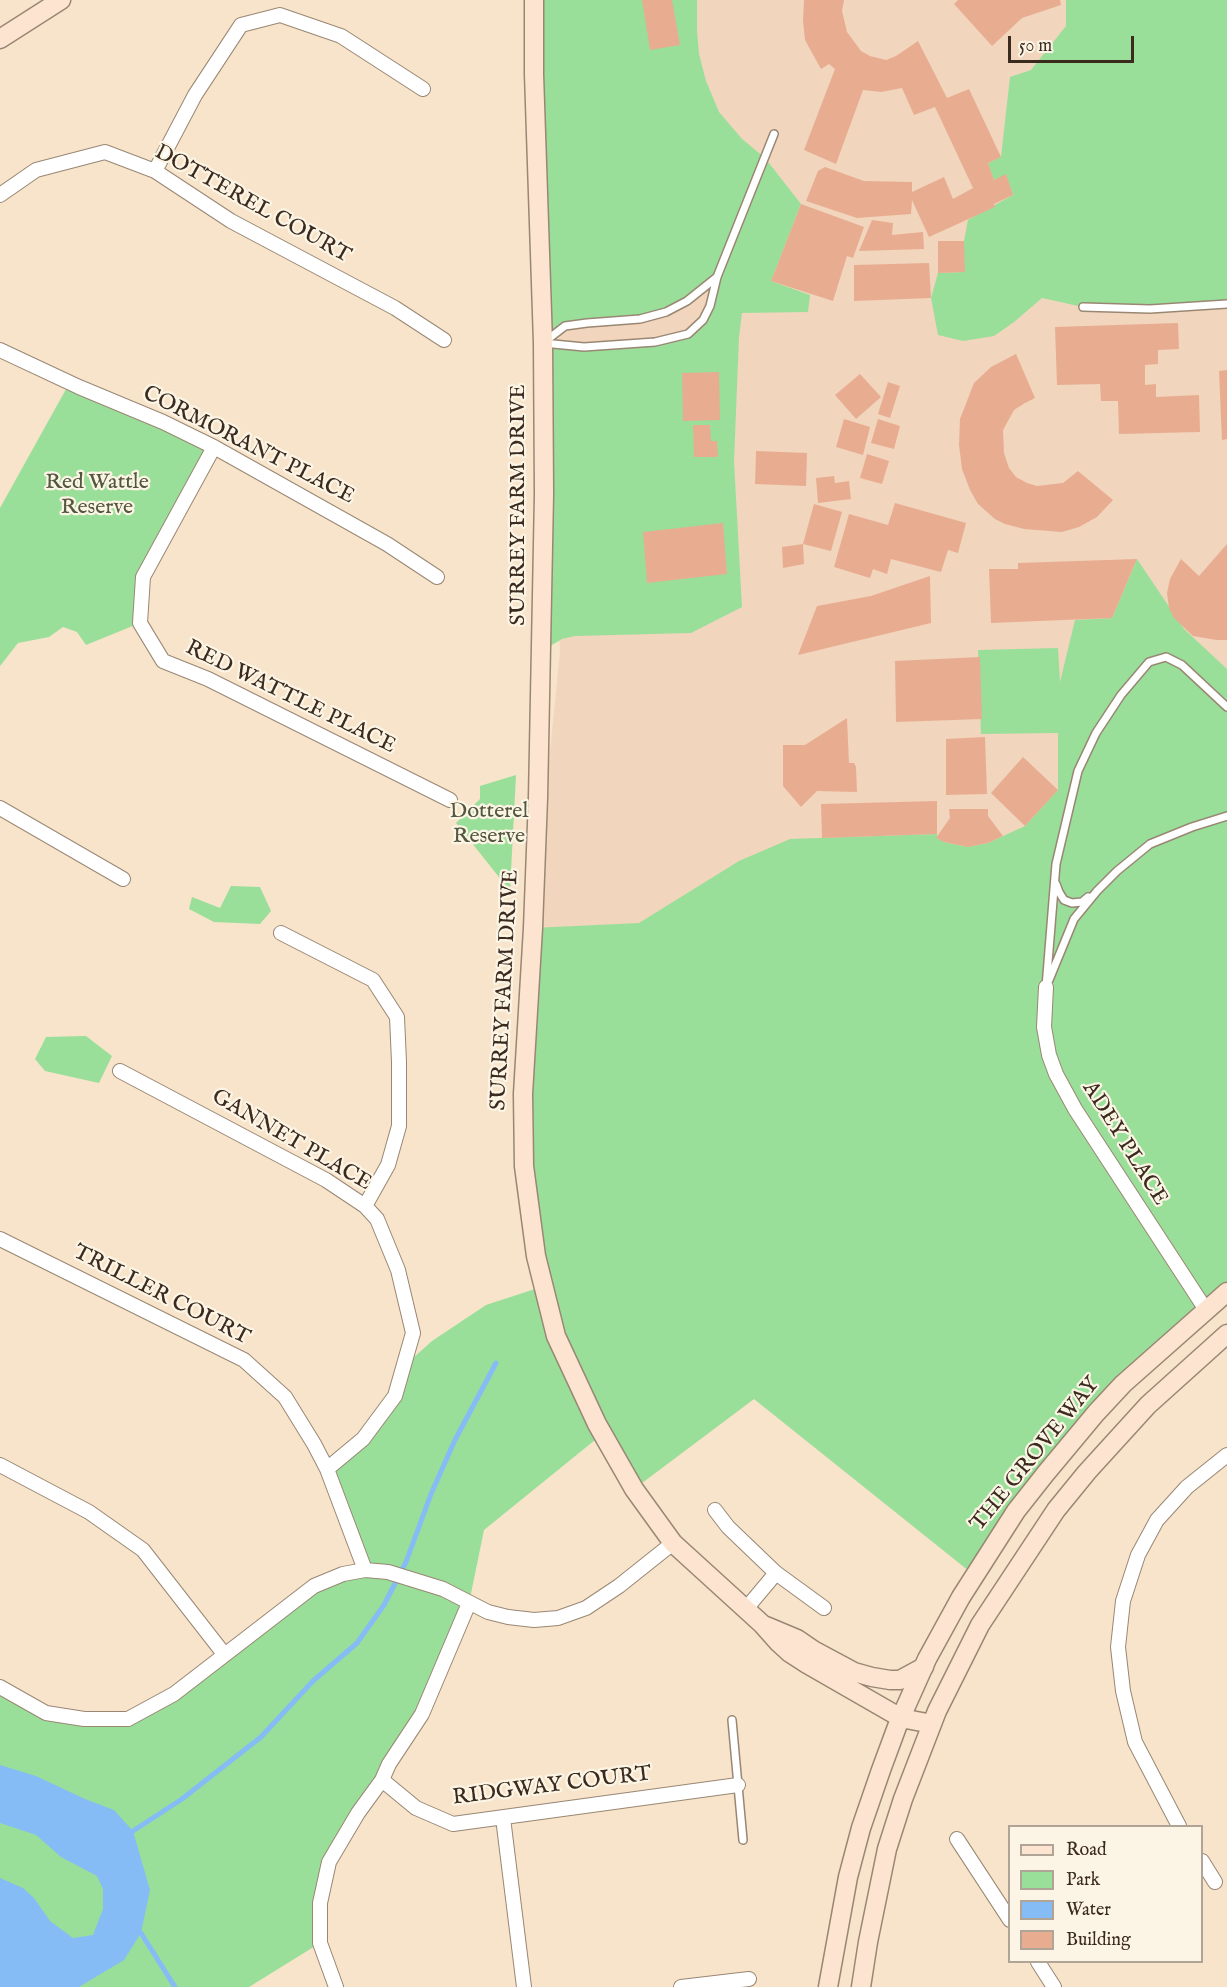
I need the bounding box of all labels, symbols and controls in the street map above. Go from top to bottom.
scale bar [1011,24,1137,62]
text: 50 m [1019,35,1052,58]
street label: DOTTEREL COURT [149,140,355,270]
street label: CORMORANT PLACE [138,381,358,511]
street label: SURREY FARM DRIVE [506,384,532,626]
park label: Red Wattle Reserve [45,470,149,522]
street label: RED WATTLE PLACE [181,636,399,760]
park label: Dotterel Reserve [450,799,528,850]
street label: SURREY FARM DRIVE [487,869,525,1111]
street label: ADEY PLACE [1075,1077,1173,1211]
street label: GANNET PLACE [206,1084,376,1198]
street label: TRILLER COURT [68,1240,254,1352]
street label: THE GROVE WAY [966,1373,1106,1537]
street label: RIDGWAY COURT [451,1762,653,1812]
legend [1008,1825,1203,1963]
text: Road [1066,1839,1107,1862]
text: Park [1066,1869,1100,1892]
text: Water [1066,1899,1111,1922]
text: Building [1066,1929,1131,1952]

